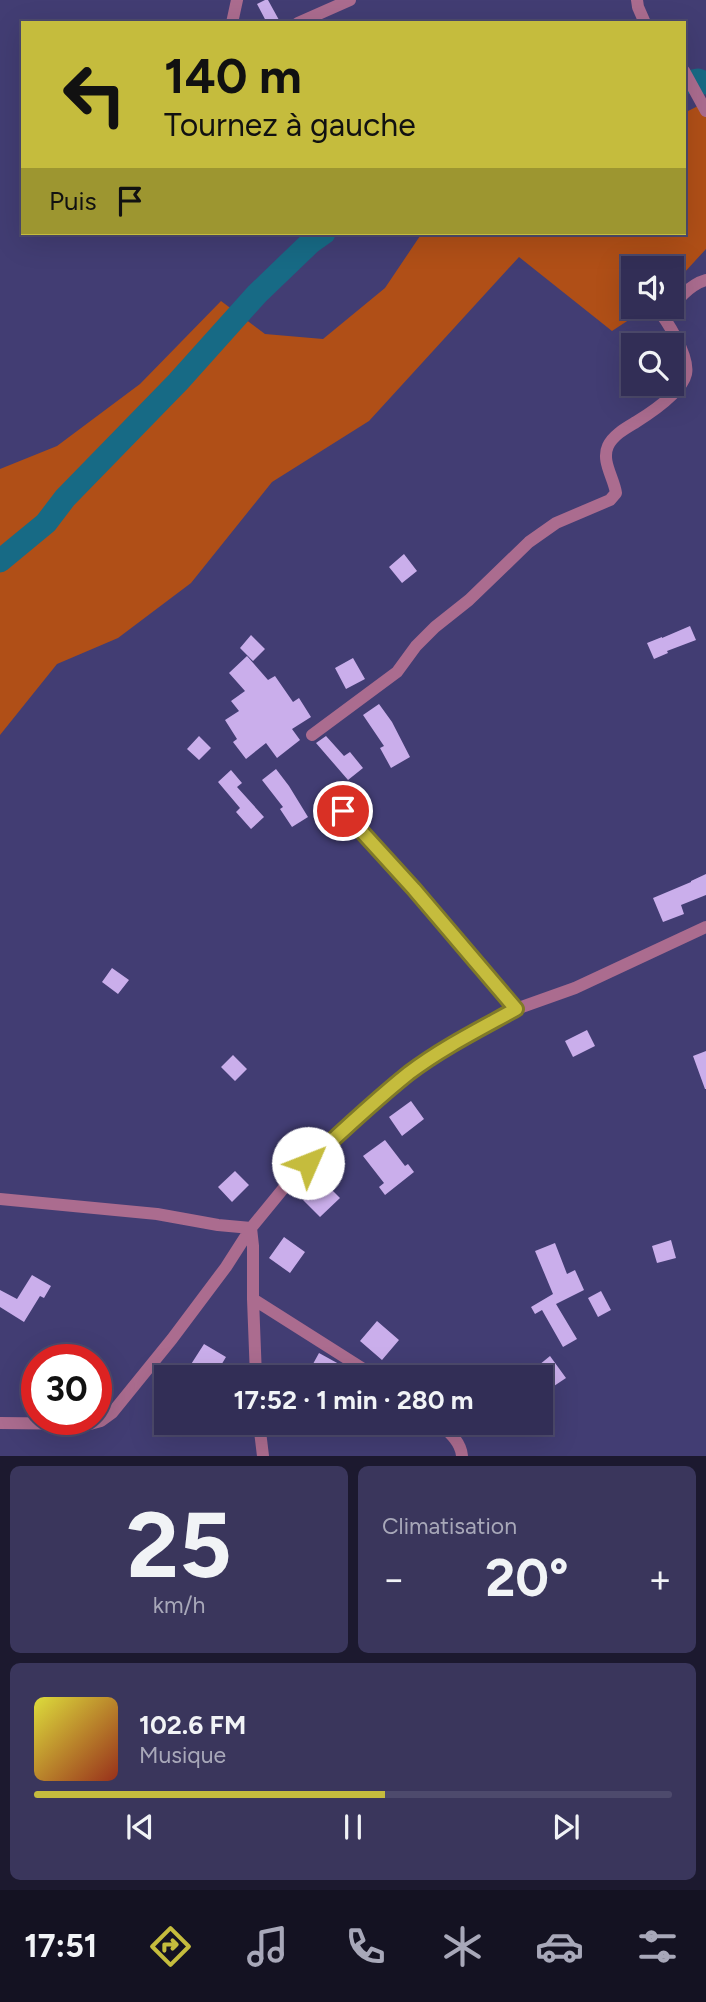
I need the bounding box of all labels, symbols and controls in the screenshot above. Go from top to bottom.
text: 140 m [164,46,302,105]
icon: left [49,49,140,140]
text: Tournez à gauche [164,106,416,144]
icon: arrive [111,182,149,220]
text: Puis [49,185,97,217]
map controls [621,256,684,396]
button: sound [621,256,684,319]
button: search [621,333,684,396]
pin [313,781,373,841]
icon: arrive [324,792,362,830]
position arrow [271,1126,345,1200]
speed limit sign: 30 [21,1344,112,1435]
text: 17:52 · 1 min · 280 m [234,1384,473,1416]
text: 25 [126,1491,232,1600]
text: Climatisation [382,1512,517,1540]
text: 20° [485,1547,569,1609]
text: − [382,1556,406,1602]
text: + [648,1556,672,1602]
text: km/h [153,1591,205,1619]
text: 102.6 FM [139,1709,246,1741]
text: Musique [139,1741,226,1769]
icon: previous [121,1808,159,1846]
icon: pause [334,1808,372,1846]
icon: next [547,1808,585,1846]
icon: directions [146,1922,195,1971]
icon: music [243,1922,292,1971]
icon: phone [341,1922,390,1971]
icon: climate [438,1922,487,1971]
icon: car [535,1922,584,1971]
icon: filters [633,1922,682,1971]
text: 17:51 [24,1927,97,1965]

